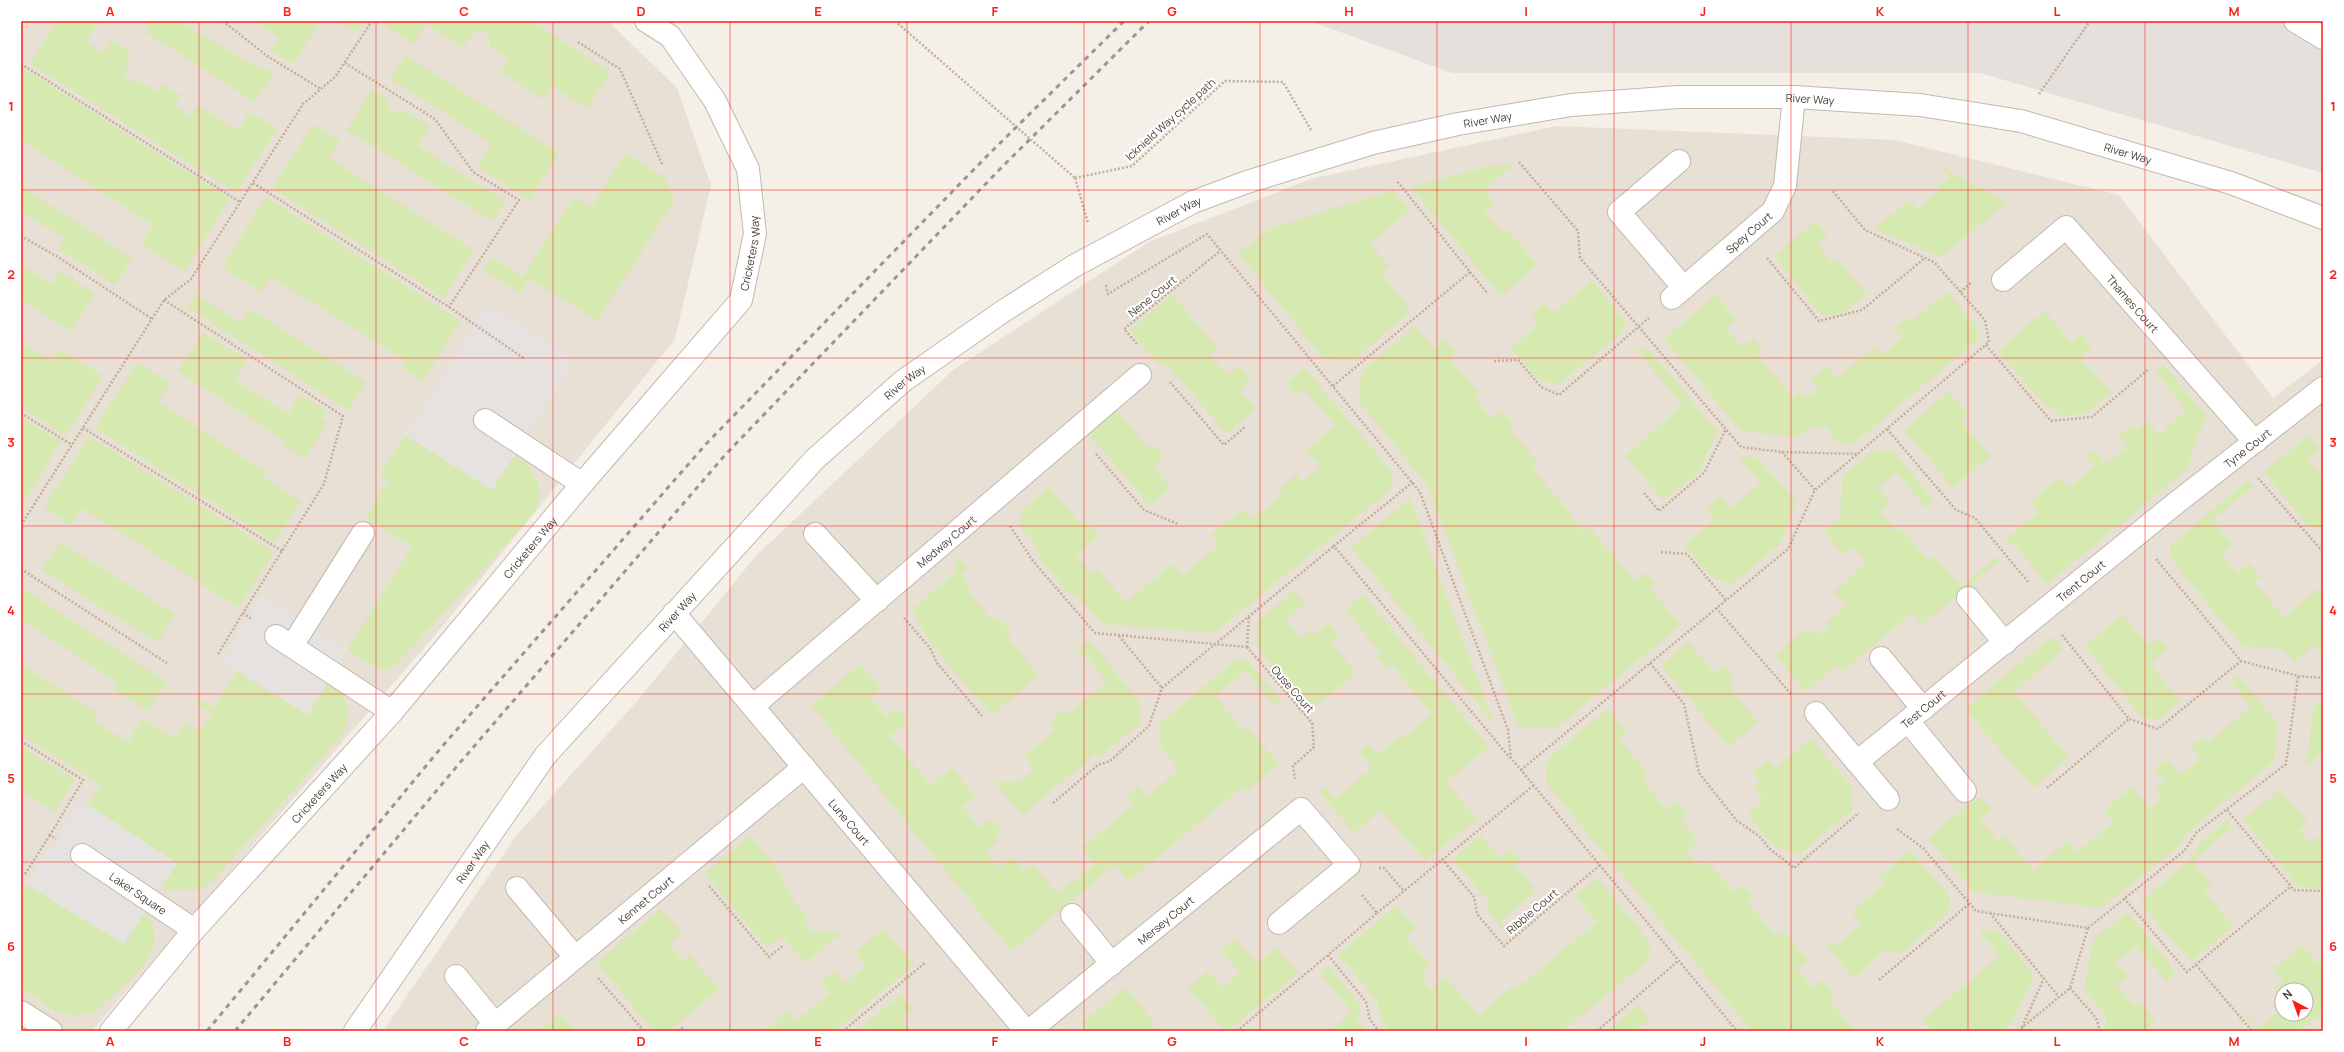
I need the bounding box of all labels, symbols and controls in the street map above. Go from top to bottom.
text: A [106,2,115,20]
text: B [283,2,291,20]
text: C [459,2,469,20]
text: D [636,2,646,20]
text: E [814,2,822,20]
text: F [992,2,999,20]
text: G [1167,2,1177,20]
text: H [1344,2,1354,20]
text: I [1524,2,1528,20]
text: J [1700,2,1706,20]
text: K [1876,2,1885,20]
text: L [2054,2,2061,20]
text: M [2228,2,2240,20]
street label: Icknield Way cycle path [1122,74,1218,164]
street label: River Way [1786,90,1835,107]
text: 1 [8,97,14,115]
text: 1 [2330,97,2336,115]
street label: River Way [1462,108,1513,130]
street label: River Way [2102,138,2154,167]
street label: River Way [1153,192,1203,228]
street label: Spey Court [1722,208,1775,256]
street label: Cricketers Way [736,215,763,292]
text: 2 [7,265,15,283]
text: 2 [2329,265,2337,283]
street label: Thames Court [2104,271,2163,335]
street label: Nene Court [1125,272,1179,320]
street label: River Way [880,360,928,402]
street label: Tyne Court [2220,424,2274,471]
text: 3 [7,433,15,451]
text: 3 [2329,433,2337,451]
street label: Medway Court [913,511,979,570]
street label: Cricketers Way [499,513,560,581]
street label: Trent Court [2053,556,2108,605]
street label: River Way [655,588,699,634]
text: 4 [7,601,15,619]
text: 4 [2329,601,2337,619]
street label: Ouse Court [1268,662,1318,716]
street label: Test Court [1897,686,1949,731]
street label: Cricketers Way [287,760,350,826]
text: 5 [7,769,15,787]
text: 5 [2329,769,2337,787]
street label: Lune Court [826,795,874,848]
street label: River Way [452,837,492,886]
street label: Laker Square [107,868,171,918]
street label: Kennet Court [614,872,676,927]
street label: Ribble Court [1503,885,1561,937]
street label: Mersey Court [1134,892,1197,947]
text: 6 [7,937,15,955]
text: 6 [2329,937,2337,955]
north arrow [2274,982,2314,1022]
text: N [2279,986,2295,1002]
text: A [106,1032,115,1050]
text: B [283,1032,291,1050]
text: C [459,1032,469,1050]
text: D [636,1032,646,1050]
text: E [814,1032,822,1050]
text: F [992,1032,999,1050]
text: G [1167,1032,1177,1050]
text: H [1344,1032,1354,1050]
text: I [1524,1032,1528,1050]
text: J [1700,1032,1706,1050]
text: K [1876,1032,1885,1050]
text: L [2054,1032,2061,1050]
text: M [2228,1032,2240,1050]

